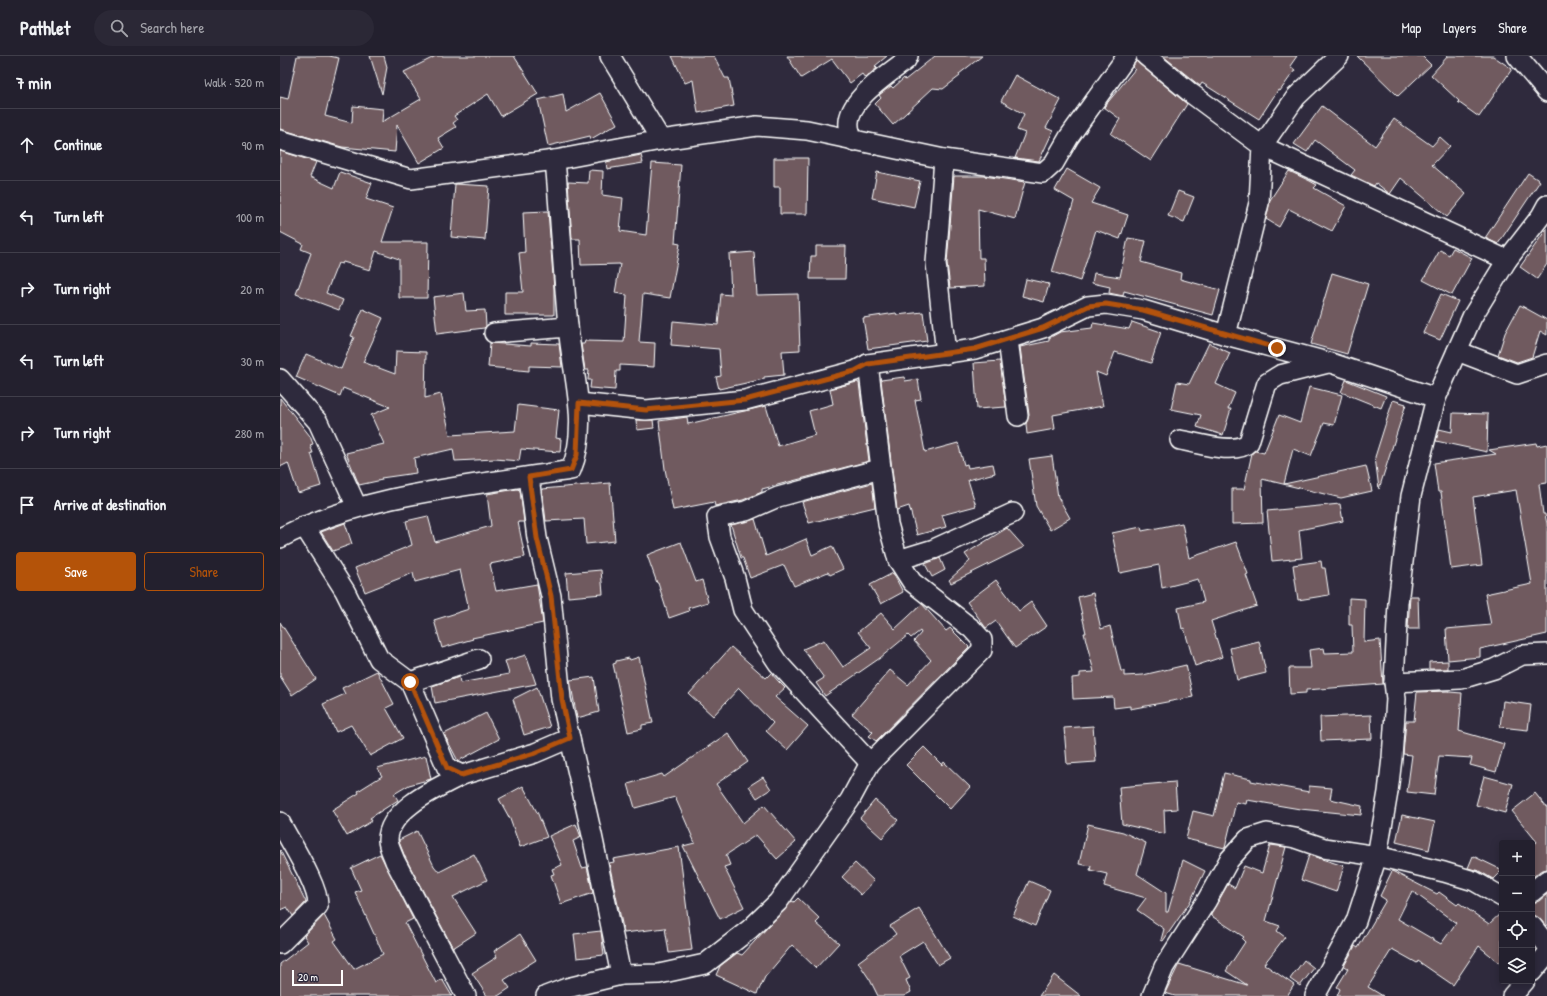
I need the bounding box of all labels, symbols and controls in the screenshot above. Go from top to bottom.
search box [94,10,374,46]
text: Pathlet [20,15,70,41]
icon: search [108,17,130,39]
text: Search here [140,17,204,38]
text: Map [1401,18,1421,37]
text: Layers [1443,18,1476,37]
text: Share [1498,18,1527,37]
text: 7 min [16,71,51,94]
text: Walk · 520 m [204,73,264,91]
icon: ahead [16,134,38,156]
text: Continue [54,134,102,155]
text: 90 m [242,136,264,154]
icon: left [16,206,38,228]
text: Turn left [54,206,104,227]
text: 100 m [236,208,264,226]
icon: right [16,278,38,300]
text: Turn right [54,278,110,299]
text: 20 m [240,280,264,298]
route end [1268,339,1286,357]
icon: left [16,350,38,372]
text: Turn left [54,350,104,371]
text: 30 m [241,352,264,370]
icon: right [16,422,38,444]
text: Turn right [54,422,110,443]
text: 280 m [235,424,264,442]
icon: arrive [16,494,38,516]
text: Arrive at destination [54,494,166,515]
button: Save [16,552,136,591]
button: Share [144,552,264,591]
route start [401,673,419,691]
map controls [1499,840,1535,984]
button: + [1499,840,1535,876]
button: − [1499,876,1535,912]
button: locate [1499,912,1535,948]
button: layers [1499,948,1535,984]
scale bar [292,968,343,987]
text: 20 m [298,970,318,984]

